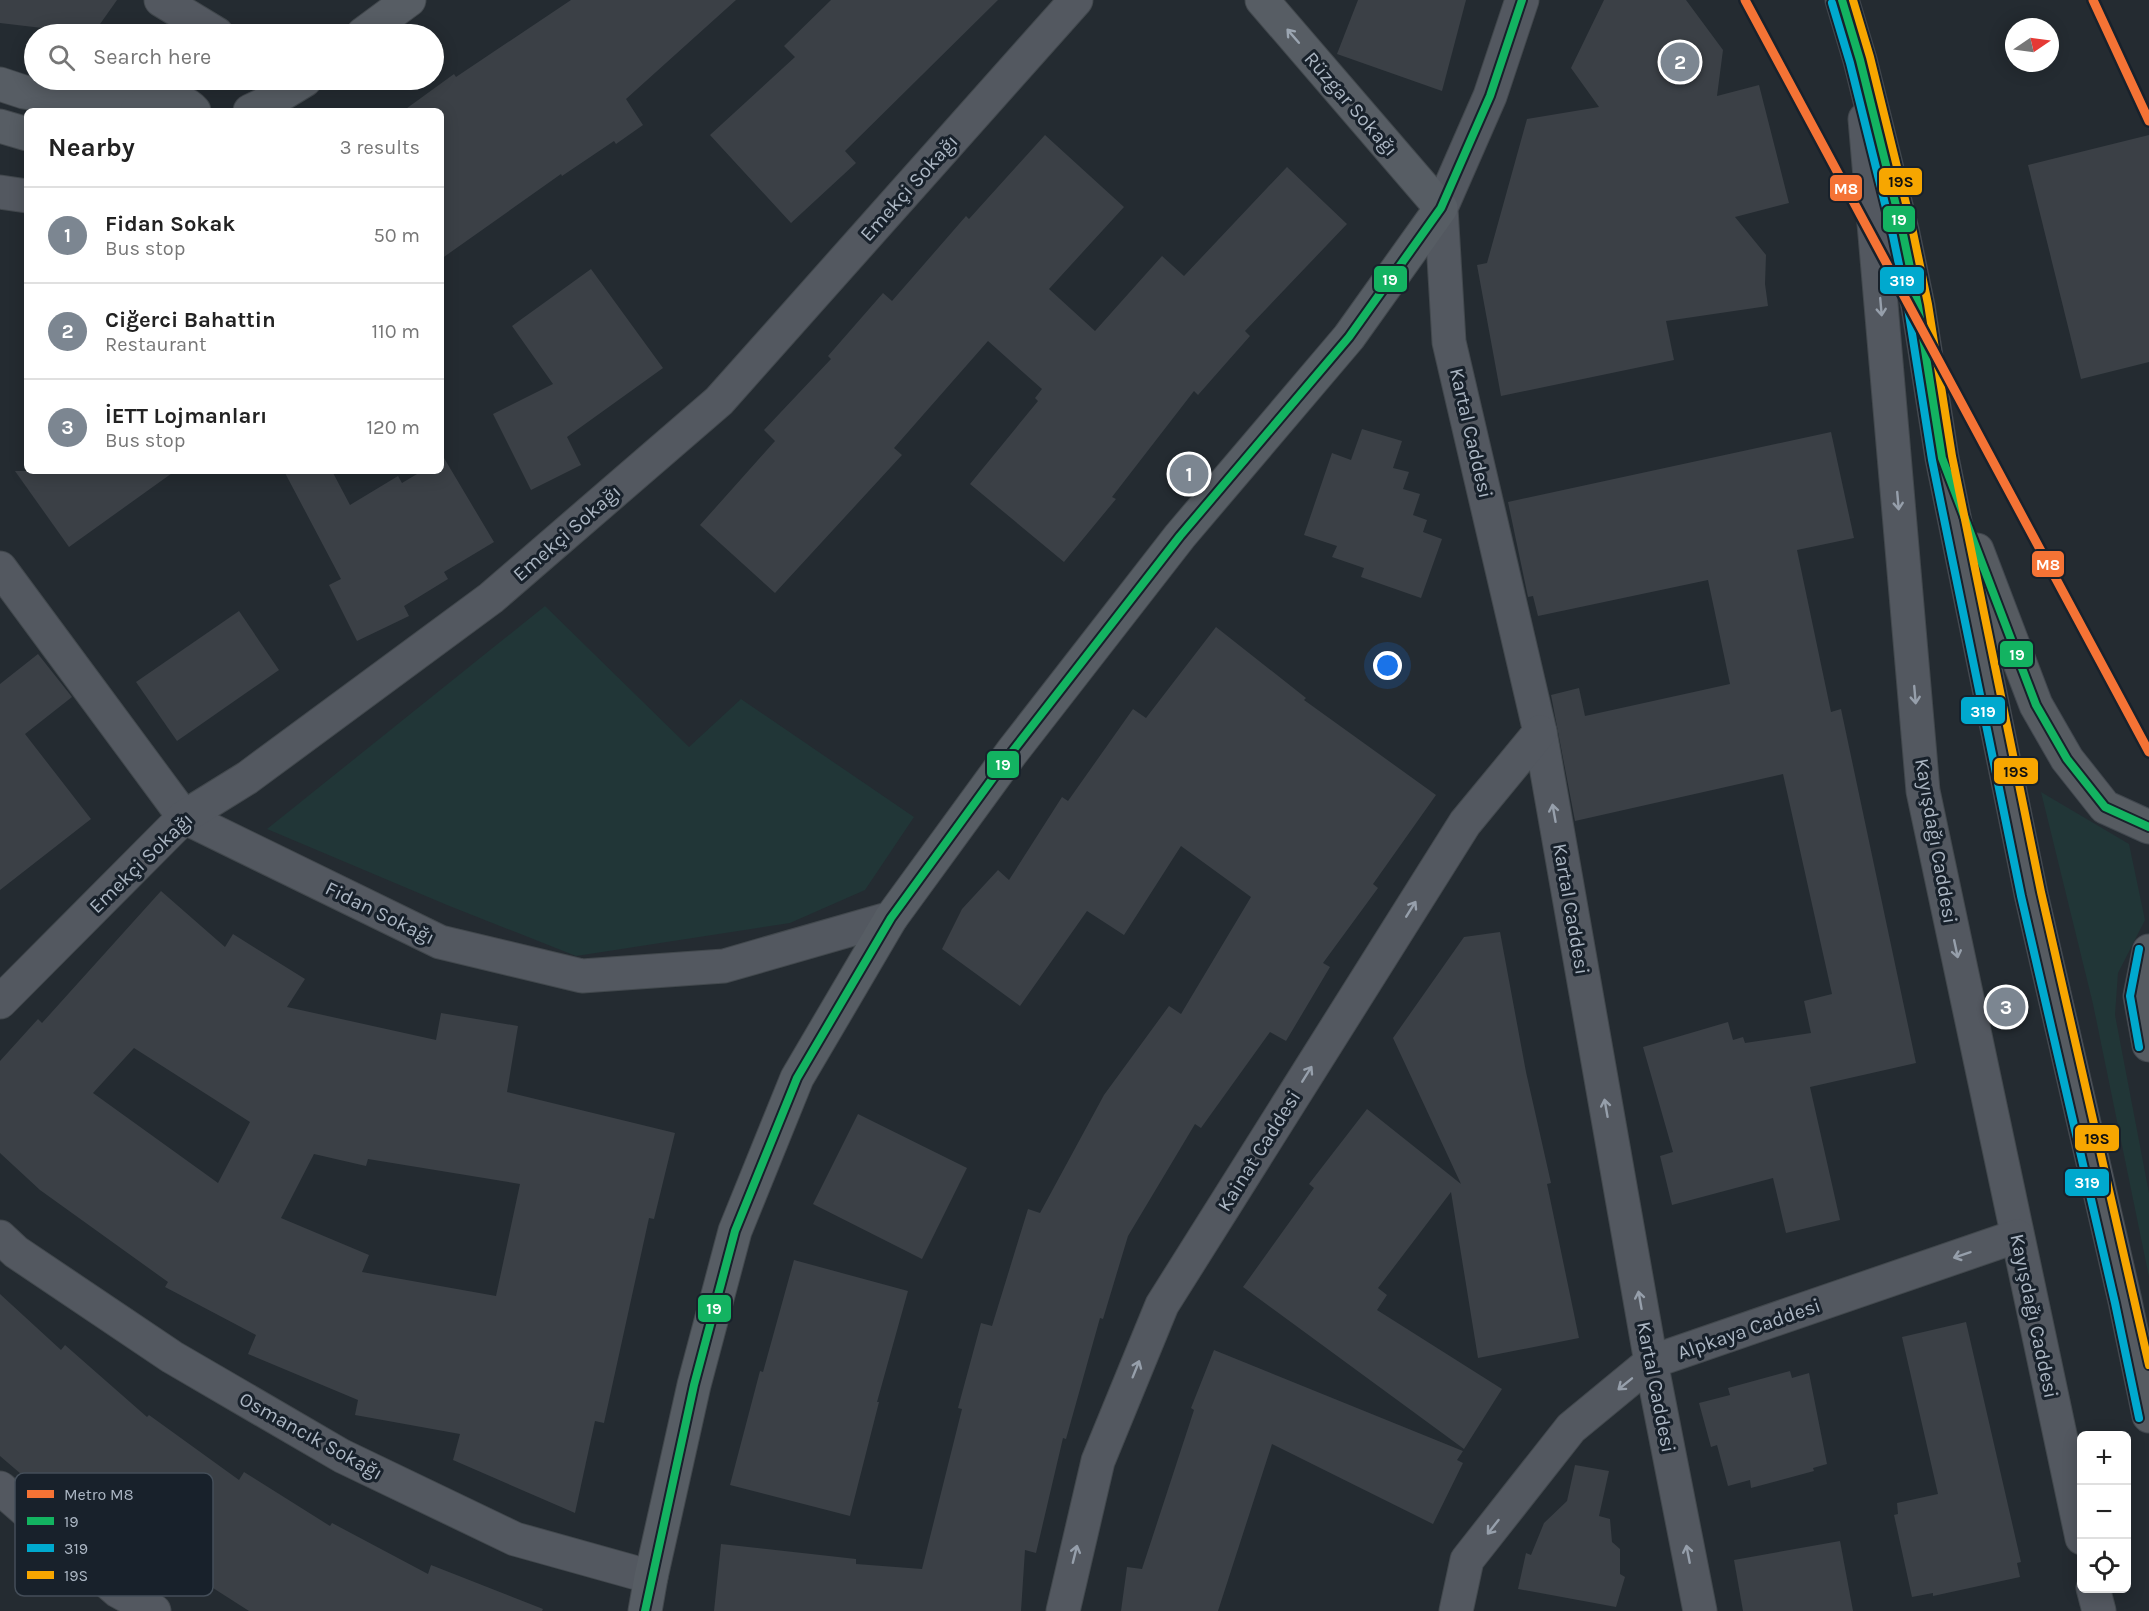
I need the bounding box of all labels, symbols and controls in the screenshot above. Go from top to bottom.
north arrow [2005,18,2059,72]
search box [24,24,444,90]
one-way arrow [1286,29,1300,44]
pin: 2 [1660,40,1700,84]
icon: search [45,41,78,74]
text: Search here [93,44,211,70]
street label: Rüzgar Sokağı [1299,47,1403,161]
street label: Emekçi Sokağı [855,130,963,246]
text: Nearby [48,132,135,163]
text: 3 results [340,136,420,159]
line badge: 19S [1878,167,1923,196]
text: 19S [1888,172,1914,191]
line badge: M8 [1829,174,1863,202]
text: M8 [1834,179,1858,198]
line badge: 19 [1882,205,1916,233]
text: 19 [1891,210,1907,229]
text: Fidan Sokak [105,211,235,237]
text: 1 [64,224,71,247]
text: 50 m [373,224,420,247]
text: Bus stop [105,237,185,260]
line badge: 19 [1373,265,1408,293]
line badge: 319 [1879,266,1925,295]
text: 19 [1382,270,1398,289]
text: 319 [1889,271,1915,290]
one-way arrow [1876,296,1887,316]
text: Ciğerci Bahattin [105,307,276,333]
text: 2 [61,320,74,343]
text: 110 m [371,320,420,343]
text: Restaurant [105,333,207,356]
street label: Kartal Caddesi [1445,366,1497,500]
text: İETT Lojmanları [105,403,267,429]
text: 3 [61,416,74,439]
text: 120 m [366,416,420,439]
text: Bus stop [105,429,185,452]
pin: 1 [1170,452,1208,496]
street label: Emekçi Sokağı [508,480,626,586]
one-way arrow [1893,490,1904,510]
line badge: M8 [2031,550,2065,578]
text: M8 [2036,555,2060,574]
line badge: 19 [1999,640,2034,668]
text: 19 [2009,645,2025,664]
your location [1373,651,1402,680]
one-way arrow [1910,685,1921,705]
line badge: 319 [1960,696,2006,725]
text: 319 [1970,702,1996,721]
line badge: 19 [986,750,1020,779]
text: 19 [995,755,1011,774]
street label: Kayışdağı Caddesi [1910,757,1962,925]
line badge: 19S [1993,757,2039,785]
text: 19S [2003,762,2029,781]
one-way arrow [1548,803,1559,823]
street label: Emekçi Sokağı [84,808,198,918]
street label: Kartal Caddesi [1548,842,1594,976]
street label: Fidan Sokağı [322,877,438,949]
one-way arrow [1405,901,1417,918]
one-way arrow [1951,940,1963,959]
pin: 3 [1986,984,2026,1030]
one-way arrow [1301,1066,1313,1083]
street label: Kainat Caddesi [1213,1086,1305,1216]
one-way arrow [1600,1099,1611,1118]
line badge: 19S [2074,1124,2120,1152]
text: 19S [2084,1129,2110,1148]
line badge: 319 [2064,1168,2110,1197]
text: 319 [2074,1173,2100,1192]
street label: Kayışdağı Caddesi [2005,1232,2063,1400]
one-way arrow [1953,1251,1972,1262]
one-way arrow [1634,1291,1645,1310]
line badge: 19 [697,1294,732,1323]
street label: Alpkaya Caddesi [1674,1294,1824,1364]
text: 19 [706,1299,722,1318]
street label: Kartal Caddesi [1632,1320,1680,1454]
one-way arrow [1131,1360,1142,1379]
one-way arrow [1617,1378,1633,1391]
street label: Osmancık Sokağı [235,1387,387,1485]
map controls [2077,1431,2131,1593]
button: + [2077,1431,2131,1485]
legend [15,1473,213,1596]
text: Metro M8 [64,1485,134,1504]
button: − [2077,1485,2131,1539]
text: 19 [64,1512,79,1531]
one-way arrow [1486,1519,1500,1534]
text: 319 [64,1539,88,1558]
button: locate [2077,1539,2131,1593]
one-way arrow [1682,1544,1693,1564]
one-way arrow [1070,1545,1082,1564]
text: 19S [64,1566,88,1585]

